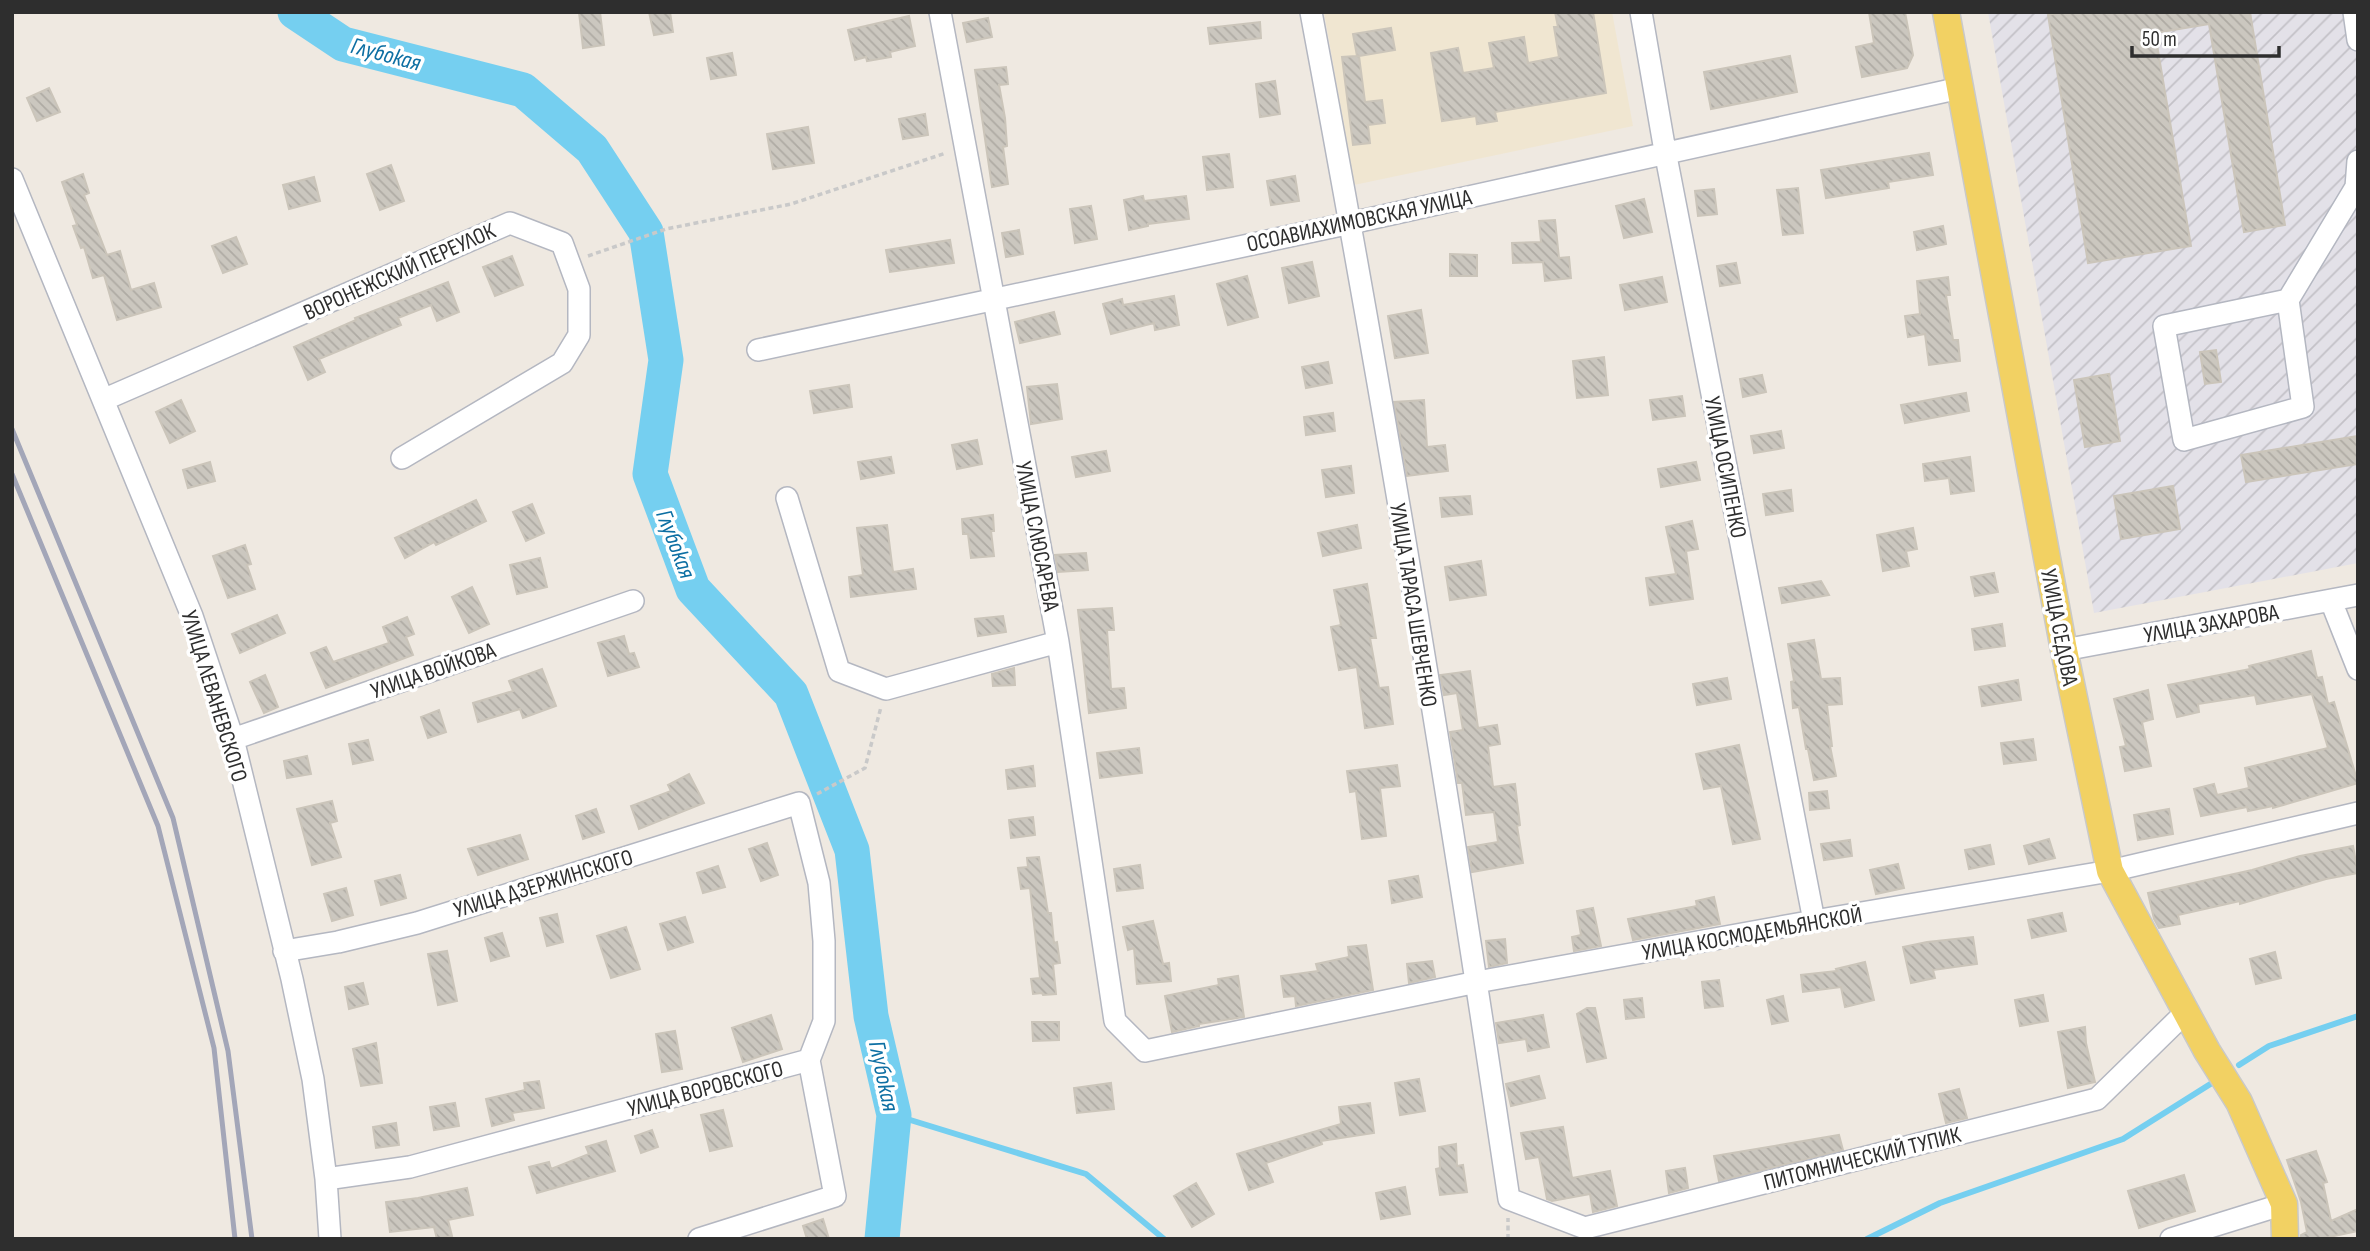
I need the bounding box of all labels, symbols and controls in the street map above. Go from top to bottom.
scale bar [2132,14,2279,58]
text: 50 m [2142,27,2177,52]
water label: Глубокая [348,31,425,78]
street label: ОСОАВИАХИМОВСКАЯ УЛИЦА [1244,183,1474,259]
street label: ВОРОНЕЖСКИЙ ПЕРЕУЛОК [299,217,500,327]
street label: УЛИЦА ОСИПЕНКО [1698,394,1752,540]
street label: УЛИЦА СЛЮСАРЕВА [1009,459,1065,614]
street label: УЛИЦА ТАРАСА ШЕВЧЕНКО [1383,501,1443,709]
water label: Глубокая [649,506,702,583]
street label: УЛИЦА СЕДОВА [2034,566,2084,688]
street label: УЛИЦА ЗАХАРОВА [2142,598,2281,650]
street label: УЛИЦА ЛЕВАНЕВСКОГО [175,607,253,785]
street label: УЛИЦА ВОЙКОВА [367,636,500,705]
street label: УЛИЦА ДЗЕРЖИНСКОГО [450,843,636,925]
street label: УЛИЦА КОСМОДЕМЬЯНСКОЙ [1640,901,1864,967]
water label: Глубокая [862,1038,905,1115]
street label: УЛИЦА ВОРОВСКОГО [624,1055,786,1123]
street label: ПИТОМНИЧЕСКИЙ ТУПИК [1761,1121,1964,1197]

